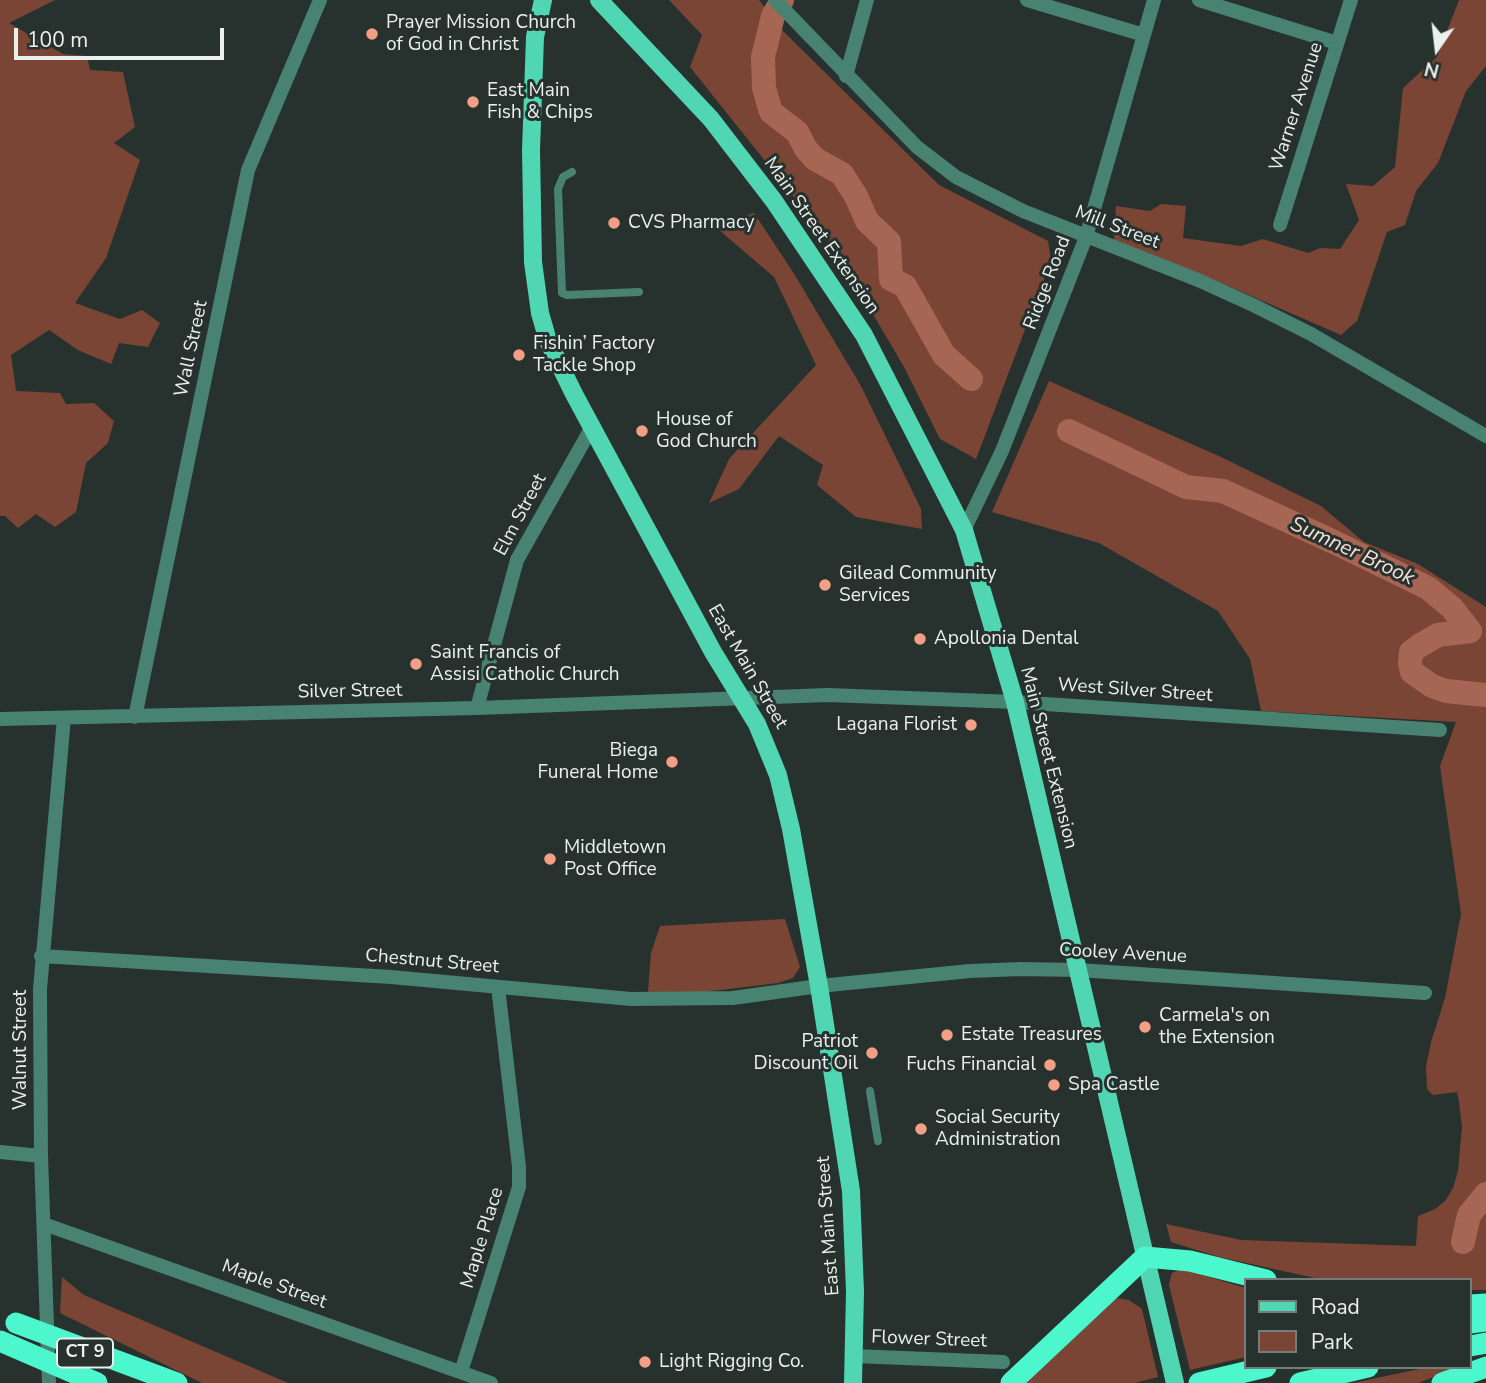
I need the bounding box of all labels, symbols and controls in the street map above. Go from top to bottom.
place label: Prayer Mission Church of God in Christ [386,12,576,56]
scale bar [18,14,228,58]
north arrow [1402,14,1472,84]
text: 100 m [27,26,88,54]
marker: Prayer Mission Church of God in Christ [364,26,380,42]
street label: Warner Avenue [1265,40,1329,174]
text: N [1422,55,1442,84]
place label: East Main Fish & Chips [487,80,593,124]
marker: East Main Fish & Chips [465,94,481,110]
street label: Main Street Extension [758,153,884,319]
street label: Mill Street [1072,201,1162,255]
place label: CVS Pharmacy [628,212,755,234]
marker: CVS Pharmacy [606,215,622,231]
street label: Ridge Road [1020,233,1076,333]
street label: Wall Street [171,299,213,399]
place label: Fishin’ Factory Tackle Shop [533,333,655,377]
marker: Fishin’ Factory Tackle Shop [511,347,527,363]
place label: House of God Church [656,409,757,453]
marker: House of God Church [634,423,650,439]
street label: Elm Street [490,470,552,560]
water label: Sumner Brook [1286,512,1418,592]
place label: Gilead Community Services [839,563,996,607]
marker: Gilead Community Services [817,577,833,593]
street label: East Main Street [702,601,792,733]
place label: Apollonia Dental [934,628,1079,650]
marker: Apollonia Dental [912,631,928,647]
place label: Saint Francis of Assisi Catholic Church [430,642,620,686]
marker: Saint Francis of Assisi Catholic Church [408,656,424,672]
street label: Main Street Extension [1014,665,1082,851]
street label: West Silver Street [1057,674,1213,708]
street label: Silver Street [297,680,403,704]
place label: Lagana Florist [836,714,957,736]
marker: Lagana Florist [963,717,979,733]
place label: Biega Funeral Home [538,740,658,784]
marker: Biega Funeral Home [664,754,680,770]
place label: Middletown Post Office [564,837,666,881]
marker: Middletown Post Office [542,851,558,867]
street label: Cooley Avenue [1058,939,1188,969]
street label: Chestnut Street [364,945,500,979]
street label: Walnut Street [10,990,32,1110]
place label: Carmela's on the Extension [1159,1005,1275,1049]
marker: Carmela's on the Extension [1137,1019,1153,1035]
place label: Estate Treasures [961,1024,1102,1046]
marker: Estate Treasures [939,1027,955,1043]
place label: Patriot Discount Oil [754,1031,858,1075]
marker: Patriot Discount Oil [864,1045,880,1061]
place label: Fuchs Financial [906,1054,1036,1076]
marker: Fuchs Financial [1042,1057,1058,1073]
place label: Spa Castle [1068,1074,1160,1096]
marker: Spa Castle [1046,1077,1062,1093]
place label: Social Security Administration [935,1107,1061,1151]
marker: Social Security Administration [913,1121,929,1137]
street label: East Main Street [813,1155,845,1297]
street label: Maple Place [457,1185,509,1291]
street label: Maple Street [219,1256,329,1314]
legend [1244,1278,1472,1369]
text: Road [1311,1293,1360,1321]
street label: Flower Street [871,1327,987,1353]
text: Park [1311,1328,1353,1356]
road number: CT 9 [57,1338,113,1368]
place label: Light Rigging Co. [659,1351,804,1373]
marker: Light Rigging Co. [637,1354,653,1370]

